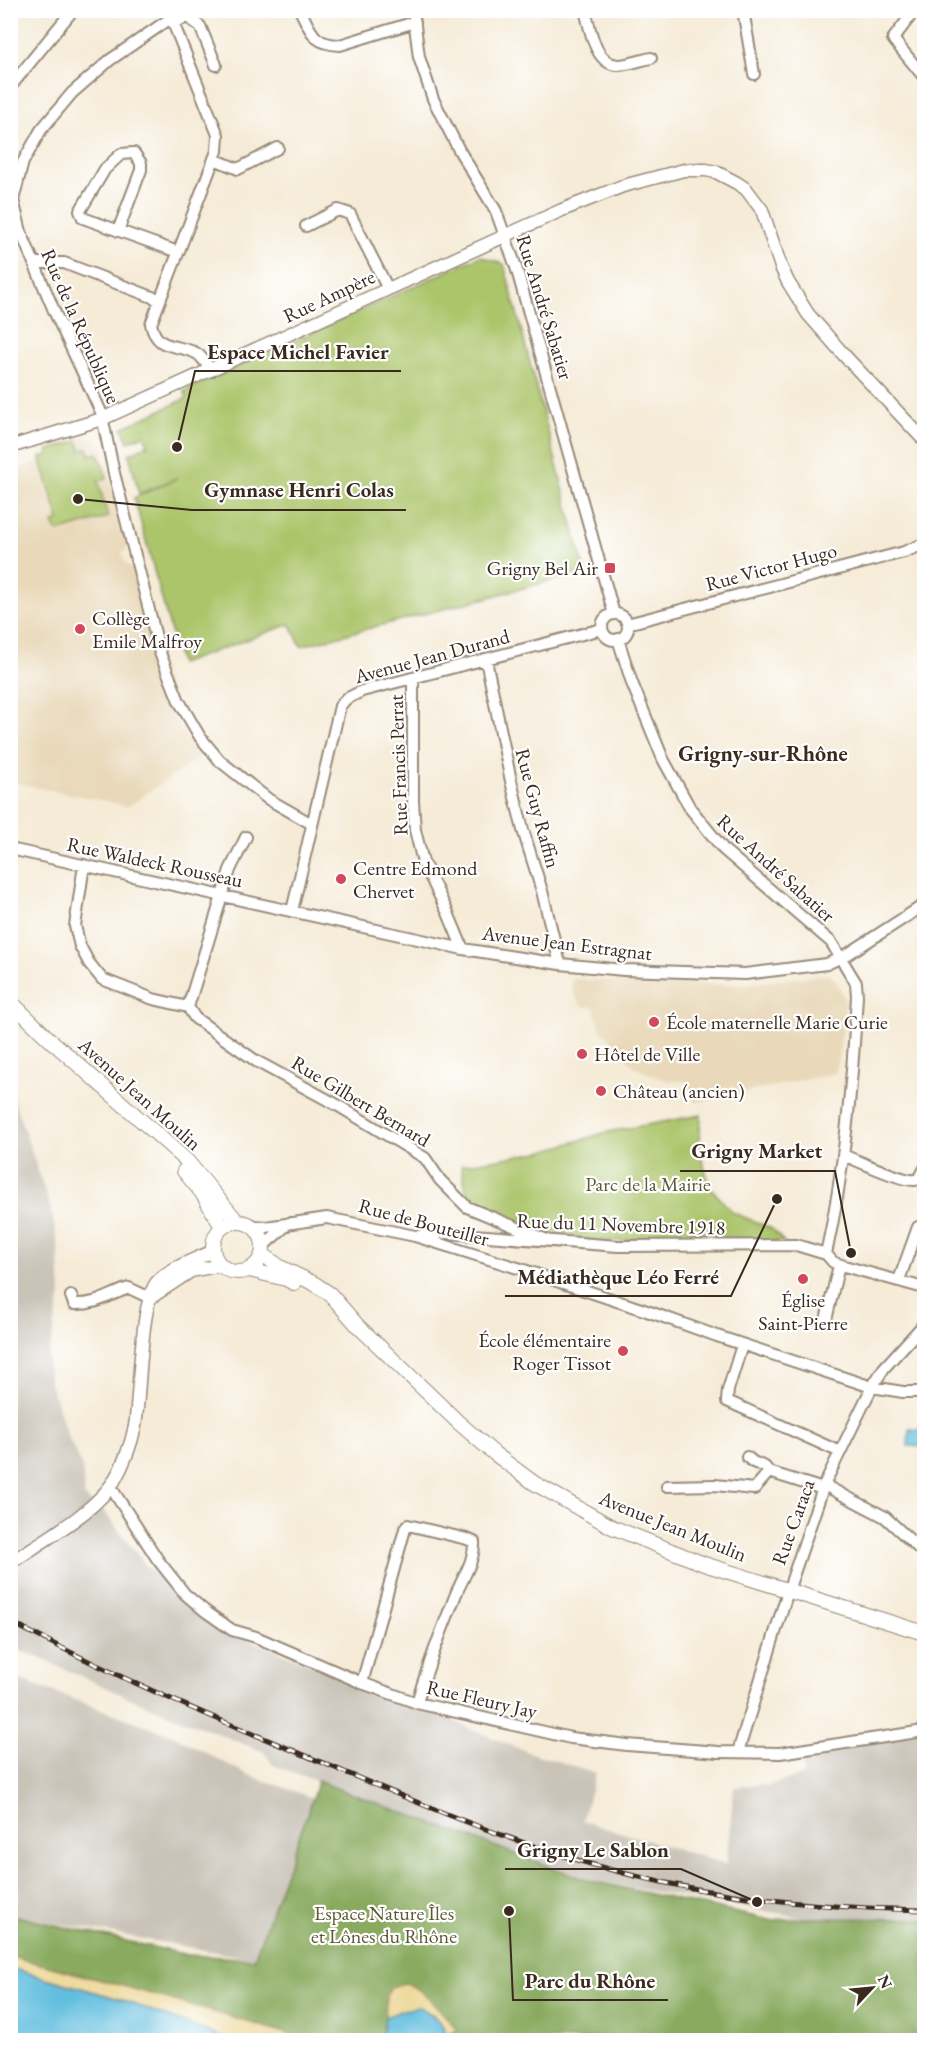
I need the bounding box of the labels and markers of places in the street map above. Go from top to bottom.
callout: Espace Michel Favier [195,332,401,371]
callout: Gymnase Henri Colas [192,471,406,510]
place label: Grigny Bel Air [487,555,598,581]
marker: Grigny Bel Air [603,561,617,575]
place label: Collège Emile Malfroy [92,605,202,654]
marker: Collège Emile Malfroy [73,622,87,636]
place label: Centre Edmond Chervet [353,855,478,904]
marker: Centre Edmond Chervet [334,872,348,886]
place label: École maternelle Marie Curie [666,1009,888,1035]
marker: École maternelle Marie Curie [647,1015,661,1029]
place label: Hôtel de Ville [594,1041,700,1067]
marker: Hôtel de Ville [575,1047,589,1061]
place label: Château (ancien) [613,1078,745,1104]
marker: Château (ancien) [594,1084,608,1098]
callout: Grigny Market [680,1132,835,1171]
callout: Médiathèque Léo Ferré [505,1257,731,1296]
marker: Église Saint-Pierre [796,1272,810,1286]
place label: Église Saint-Pierre [758,1287,848,1336]
place label: École élémentaire Roger Tissot [478,1327,612,1376]
marker: École élémentaire Roger Tissot [616,1344,630,1358]
callout: Grigny Le Sablon [505,1830,681,1869]
callout: Parc du Rhône [513,1961,668,2000]

